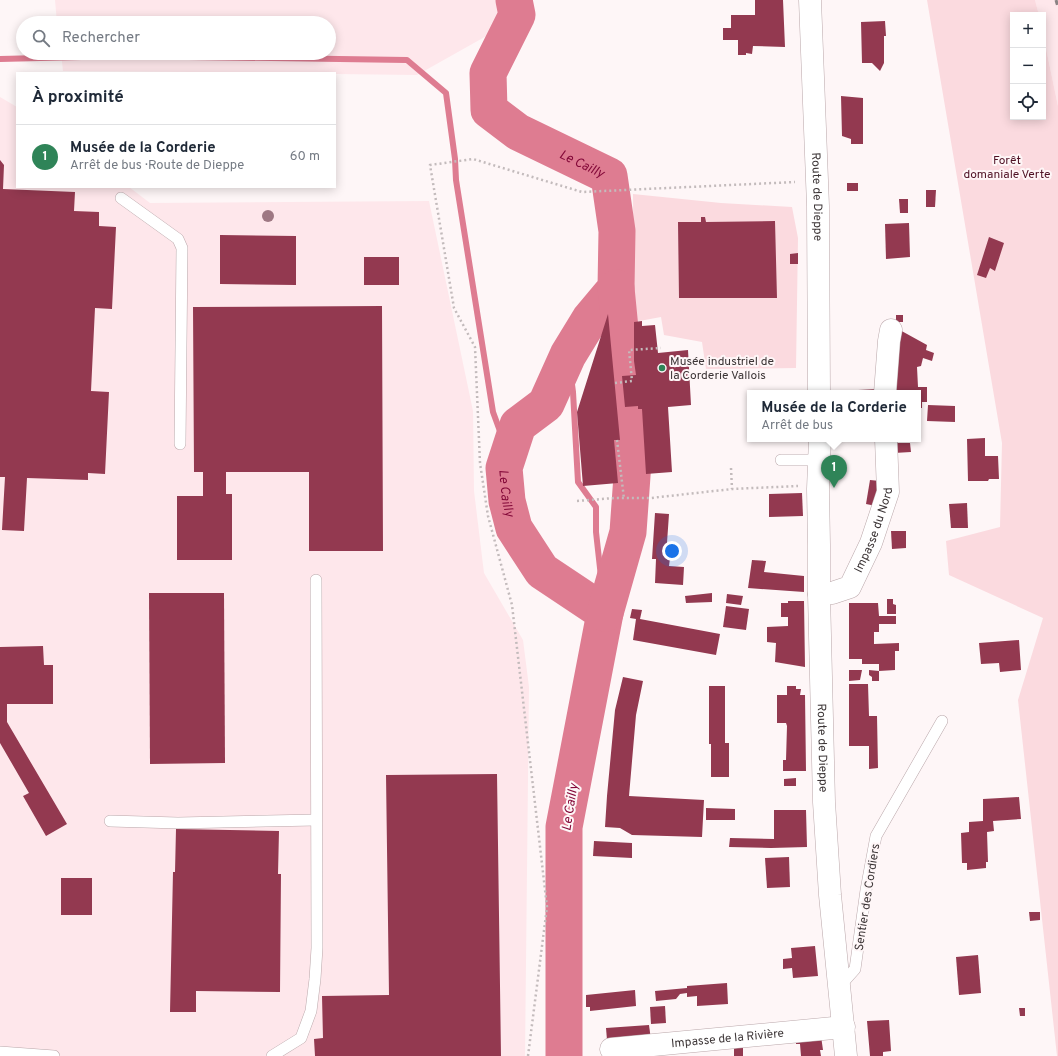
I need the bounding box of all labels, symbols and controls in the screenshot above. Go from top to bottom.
map controls [1010,12,1046,120]
button: + [1010,12,1046,48]
search box [16,16,336,60]
icon: search [30,27,52,49]
text: Rechercher [62,29,140,48]
button: − [1010,48,1046,84]
button: locate [1010,84,1046,120]
text: À proximité [32,87,124,109]
text: Musée de la Corderie [70,139,216,158]
water label: Le Cailly [556,147,608,183]
text: 1 [42,149,48,165]
text: 60 m [290,149,320,165]
street label: Route de Dieppe [807,152,825,241]
park label: Forêt domaniale Verte [963,153,1051,183]
text: Arrêt de bus · Route de Dieppe [70,158,244,174]
place label: Musée industriel de la Corderie Vallois [670,354,774,384]
marker: Musée industriel de la Corderie Vallois [657,363,667,373]
popup [747,390,921,442]
text: Musée de la Corderie [761,399,907,418]
text: Arrêt de bus [761,418,833,434]
pin: 1 [821,455,847,488]
water label: Le Cailly [494,469,517,520]
street label: Impasse du Nord [851,487,897,576]
your location [662,541,682,561]
street label: Route de Dieppe [813,703,831,793]
water label: Le Cailly [559,781,583,832]
street label: Sentier des Cordiers [852,842,884,952]
street label: Impasse de la Rivière [670,1026,785,1052]

